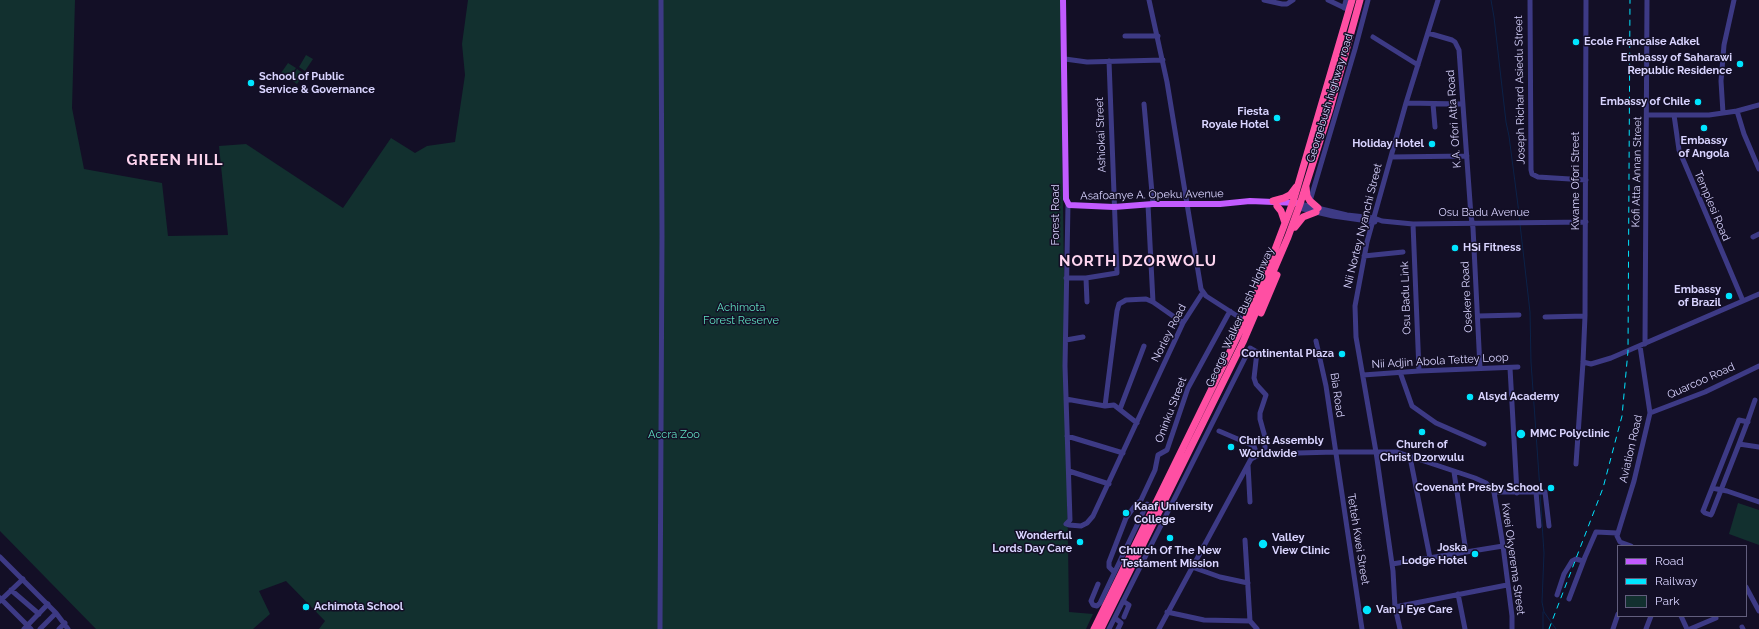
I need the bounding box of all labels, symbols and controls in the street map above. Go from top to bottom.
street label: Joseph Richard Asiedu Street [1512,15,1528,165]
street label: Georgebush highway road [1304,32,1356,164]
place label: Ecole Francaise Adkel [1584,35,1699,49]
marker: Ecole Francaise Adkel [1571,37,1581,47]
place label: Embassy of Saharawi Republic Residence [1621,51,1732,77]
marker: Embassy of Saharawi Republic Residence [1735,59,1745,69]
street label: K.A. Ofori Atta Road [1444,69,1464,169]
place label: School of Public Service & Governance [259,70,375,96]
marker: School of Public Service & Governance [246,78,256,88]
place label: Embassy of Chile [1600,95,1690,109]
street label: Ashiokai Street [1093,97,1109,173]
marker: Embassy of Chile [1693,97,1703,107]
place label: Fiesta Royale Hotel [1202,105,1269,131]
marker: Fiesta Royale Hotel [1272,113,1282,123]
street label: Kofi Atta Annan Street [1629,116,1645,228]
marker: Embassy of Angola [1699,123,1709,133]
street label: Kwame Ofori Street [1569,132,1583,230]
place label: Embassy of Angola [1679,134,1729,160]
place label: Holiday Hotel [1352,137,1424,151]
marker: Holiday Hotel [1427,139,1437,149]
district label: GREEN HILL [127,151,223,169]
street label: Nii Nortey Nyanchi Street [1341,162,1385,290]
street label: Templesi Road [1691,169,1733,243]
street label: Forest Road [1049,185,1063,245]
street label: Asafoanye A. Opeku Avenue [1080,187,1224,203]
street label: Osu Badu Avenue [1438,206,1530,220]
place label: HSi Fitness [1463,241,1521,255]
marker: HSi Fitness [1450,243,1460,253]
street label: George Walker Bush Highway [1203,245,1277,389]
district label: NORTH DZORWOLU [1059,252,1217,270]
street label: Osu Badu Link [1398,261,1414,335]
street label: Osekere Road [1459,261,1475,333]
place label: Embassy of Brazil [1674,283,1721,309]
marker: Embassy of Brazil [1724,291,1734,301]
park label: Achimota Forest Reserve [703,301,779,327]
street label: Norley Road [1149,302,1189,364]
place label: Continental Plaza [1241,347,1334,361]
marker: Continental Plaza [1337,349,1347,359]
street label: Nii Adjin Abola Tettey Loop [1371,351,1509,371]
street label: Quarcoo Road [1665,360,1737,402]
street label: Bia Road [1327,372,1347,418]
street label: Oninku Street [1152,375,1190,445]
place label: Alsyd Academy [1478,390,1559,404]
marker: Alsyd Academy [1465,392,1475,402]
street label: Aviation Road [1617,414,1645,484]
marker: Church of Christ Dzorwulu [1417,427,1427,437]
place label: MMC Polyclinic [1530,427,1610,441]
park label: Accra Zoo [648,428,700,442]
marker: MMC Polyclinic [1515,428,1527,440]
place label: Christ Assembly Worldwide [1239,434,1324,460]
place label: Church of Christ Dzorwulu [1380,438,1464,464]
marker: Christ Assembly Worldwide [1226,442,1236,452]
place label: Covenant Presby School [1415,481,1543,495]
marker: Covenant Presby School [1546,483,1556,493]
street label: Tetteh Kwei Street [1344,492,1372,586]
place label: Kaaf University College [1134,500,1213,526]
street label: Kwei Okyerema Street [1499,502,1527,616]
marker: Kaaf University College [1121,508,1131,518]
place label: Wonderful Lords Day Care [992,529,1072,555]
place label: Valley View Clinic [1272,531,1330,557]
marker: Church Of The New Testament Mission [1165,533,1175,543]
marker: Wonderful Lords Day Care [1075,537,1085,547]
marker: Valley View Clinic [1257,538,1269,550]
place label: Joska Lodge Hotel [1402,541,1467,567]
place label: Church Of The New Testament Mission [1119,544,1221,570]
legend [1617,545,1747,617]
marker: Joska Lodge Hotel [1470,549,1480,559]
text: Road [1655,554,1684,568]
text: Railway [1655,574,1697,588]
text: Park [1655,594,1680,608]
place label: Achimota School [314,600,403,614]
marker: Achimota School [301,602,311,612]
place label: Van J Eye Care [1376,603,1453,617]
marker: Van J Eye Care [1361,604,1373,616]

